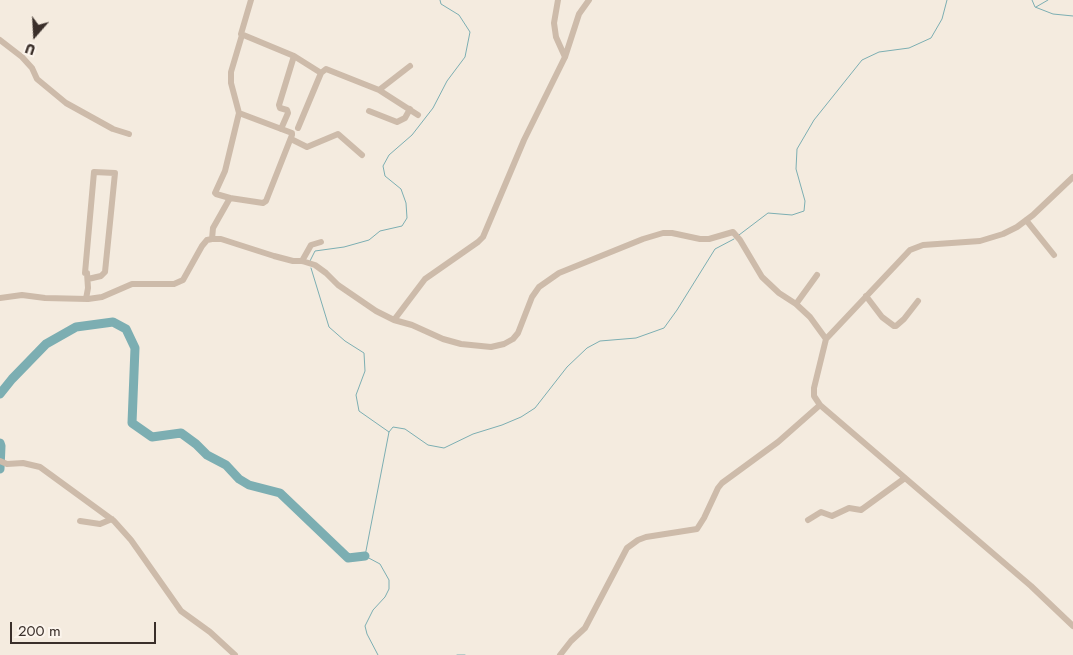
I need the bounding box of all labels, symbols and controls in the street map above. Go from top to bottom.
north arrow [10,10,60,60]
text: U [22,38,38,60]
scale bar [12,612,159,644]
text: 200 m [18,620,61,642]

